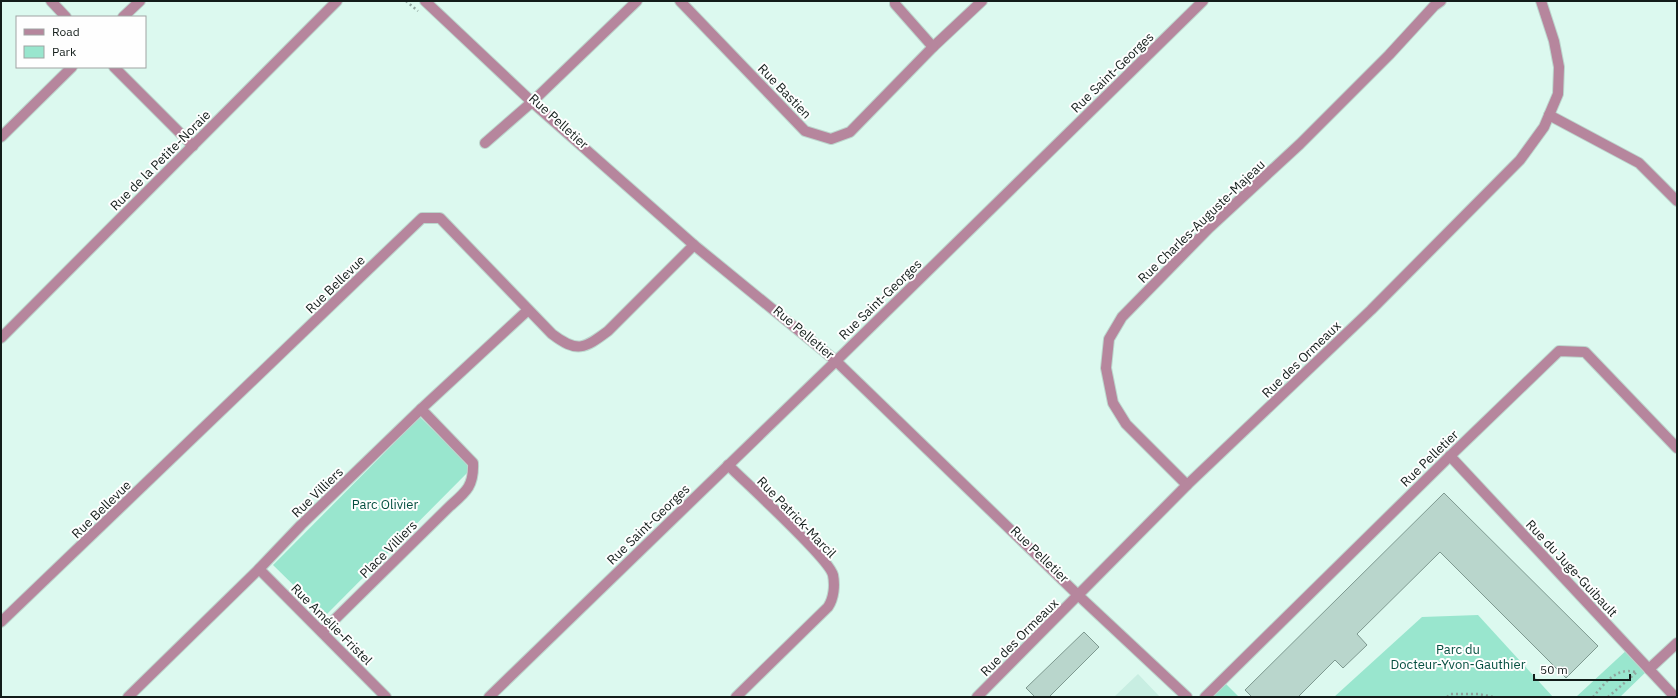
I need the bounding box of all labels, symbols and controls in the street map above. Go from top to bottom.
legend [16,16,146,68]
text: Road [52,24,80,39]
street label: Rue Saint-Georges [1067,28,1157,116]
text: Park [52,44,77,59]
street label: Rue Bastien [754,60,815,122]
street label: Rue Pelletier [525,90,592,153]
street label: Rue de la Petite-Noraie [107,107,214,214]
street label: Rue Charles-Auguste-Majeau [1134,156,1268,287]
street label: Rue Bellevue [302,252,369,317]
street label: Rue Saint-Georges [835,255,925,343]
street label: Rue Pelletier [770,302,838,363]
street label: Rue des Ormeaux [1258,317,1345,401]
street label: Rue Pelletier [1397,426,1462,490]
street label: Rue Villiers [288,463,347,521]
street label: Rue Patrick-Marcil [753,473,840,562]
street label: Rue Bellevue [68,477,135,542]
street label: Rue Saint-Georges [603,480,693,568]
park label: Parc Olivier [352,496,418,513]
street label: Rue du Juge-Guibault [1522,516,1621,621]
street label: Place Villiers [356,517,421,582]
street label: Rue Pelletier [1007,522,1073,587]
street label: Rue Amélie-Fristel [287,580,376,669]
street label: Rue des Ormeaux [977,595,1062,680]
park label: Parc du Docteur-Yvon-Gauthier [1391,641,1526,673]
scale bar [1534,656,1630,682]
text: 50 m [1540,662,1568,677]

